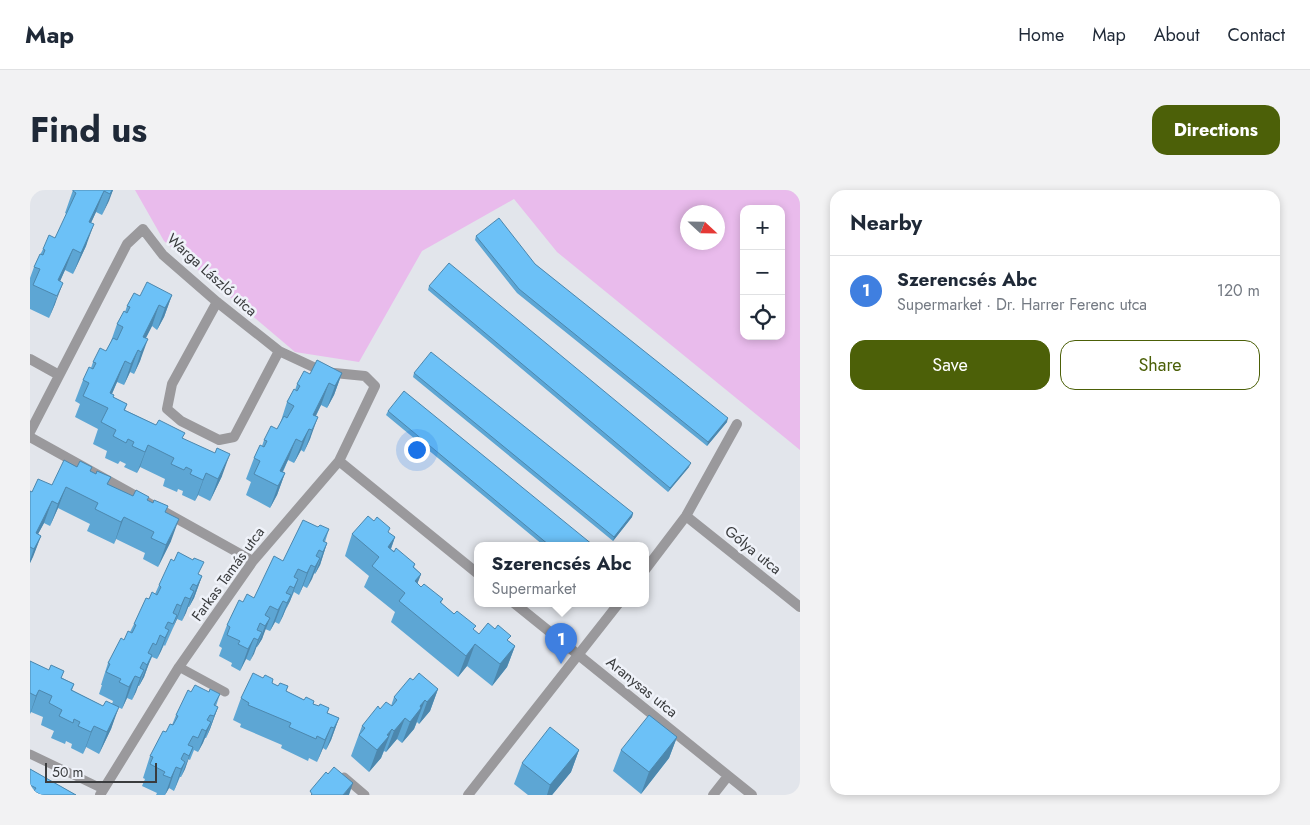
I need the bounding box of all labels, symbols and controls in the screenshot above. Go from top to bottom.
text: Map [25,17,74,52]
text: Home [1018,22,1064,48]
text: Map [1092,22,1126,48]
text: About [1154,22,1199,48]
text: Contact [1227,22,1285,48]
text: Find us [30,105,147,155]
button: Directions [1152,105,1280,155]
north arrow [680,205,725,250]
map controls [740,205,785,340]
button: + [740,205,785,250]
text: Nearby [850,208,922,238]
street label: Warga László utca [162,228,262,322]
button: − [740,250,785,295]
text: Szerencsés Abc [897,266,1037,293]
text: 1 [862,279,870,302]
text: 120 m [1217,279,1260,302]
text: Supermarket · Dr. Harrer Ferenc utca [897,293,1147,316]
button: locate [740,295,785,340]
button: Save [850,340,1050,390]
button: Share [1060,340,1260,390]
your location [404,437,430,463]
street label: Gólya utca [720,520,786,580]
street label: Farkas Tamás utca [186,522,270,626]
popup [474,542,649,607]
text: Szerencsés Abc [491,550,632,577]
text: Supermarket [491,577,576,600]
pin: 1 [545,623,577,664]
street label: Aranysas utca [602,651,682,723]
scale bar [45,760,158,783]
text: 50 m [52,762,83,782]

